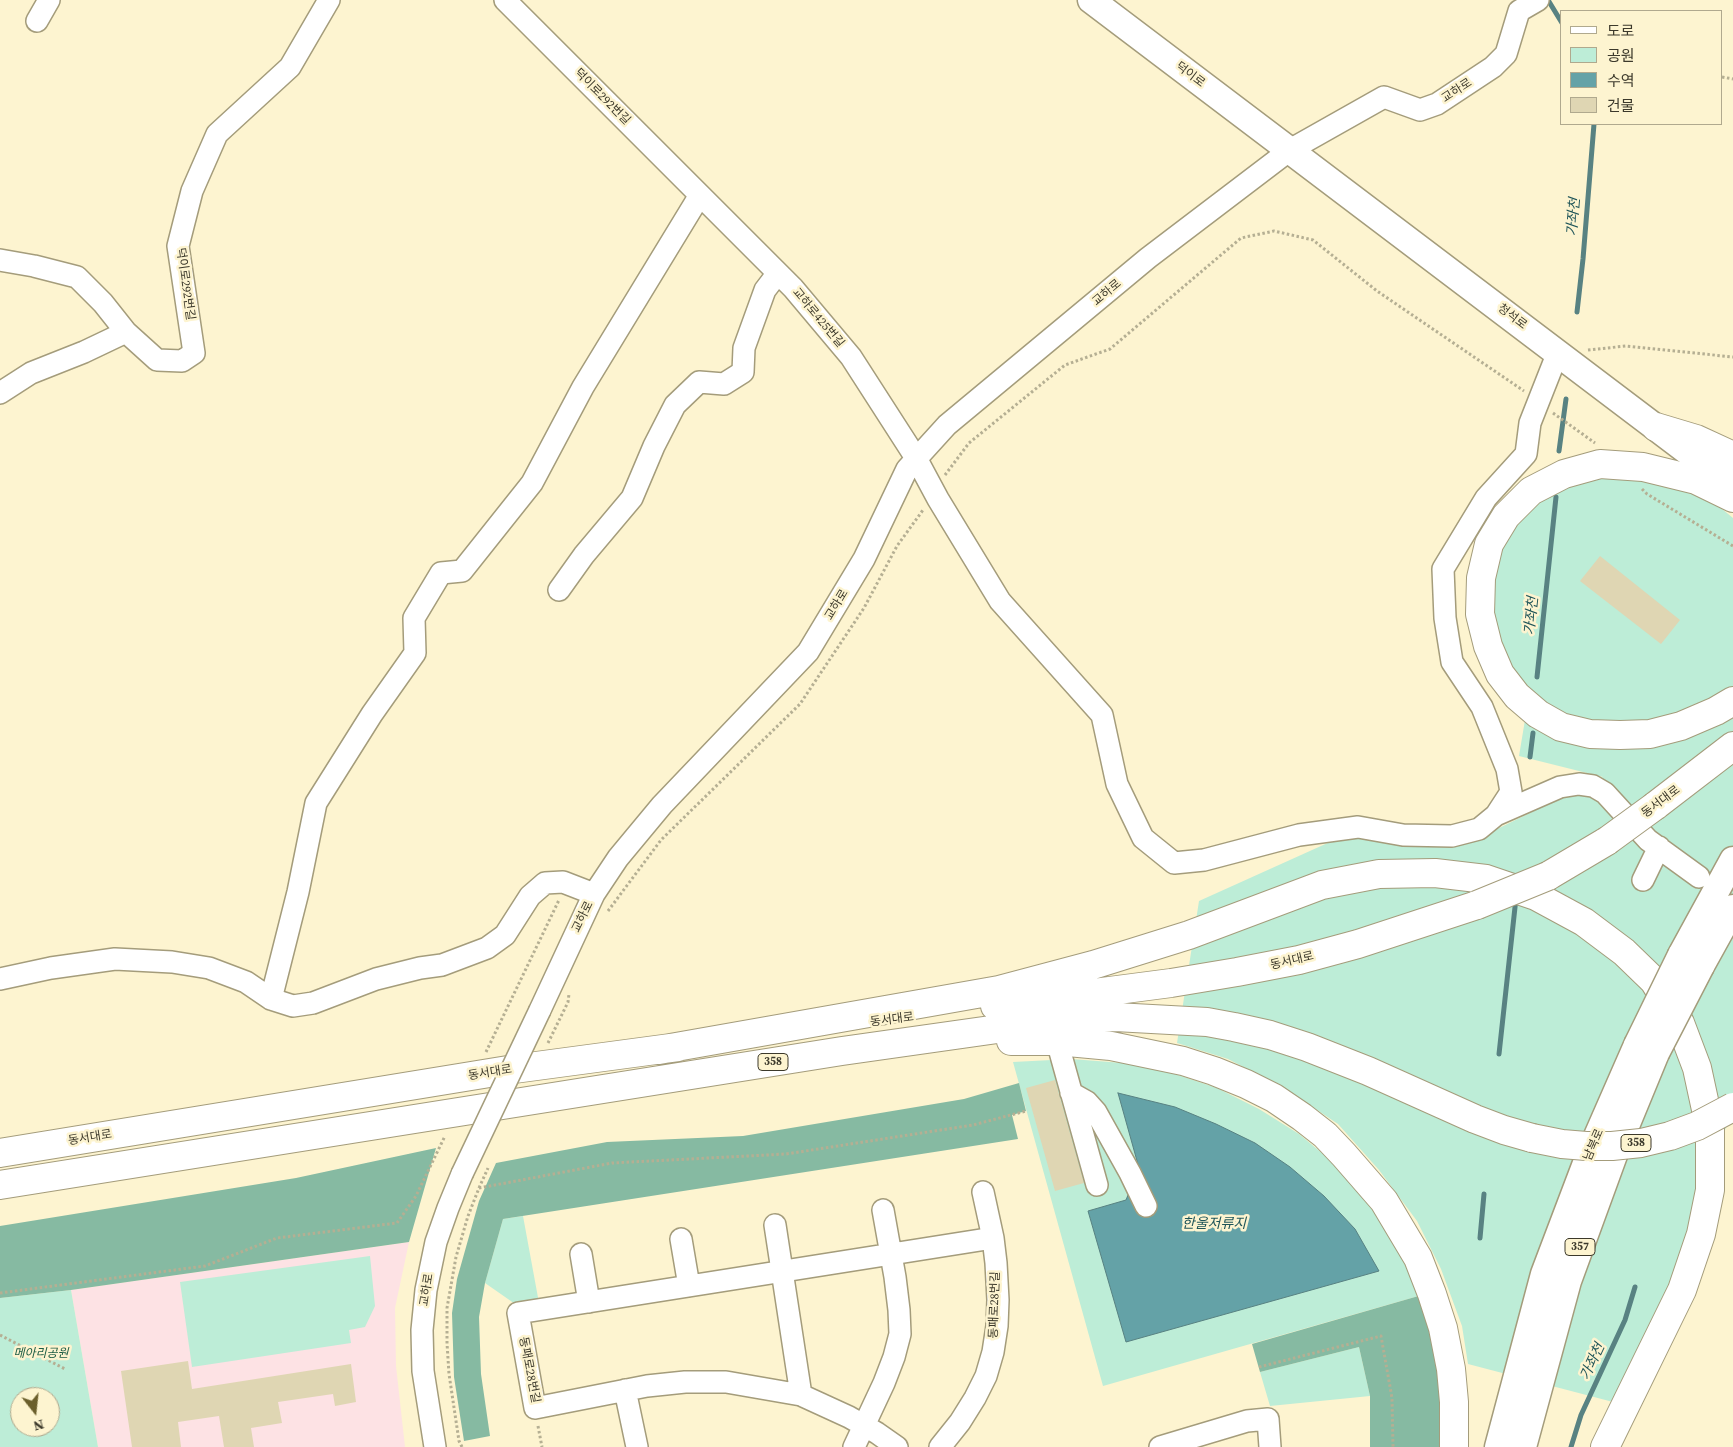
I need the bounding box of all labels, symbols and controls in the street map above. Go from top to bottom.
legend [1560,10,1723,125]
text: 도로 [1607,20,1635,41]
text: 공원 [1607,45,1635,66]
street label: 덕이로 [1172,59,1208,91]
street label: 덕이로292번길 [571,66,633,128]
text: 수역 [1607,70,1635,91]
street label: 교하로 [1439,76,1475,106]
text: 건물 [1607,95,1635,116]
water label: 가좌천 [1564,197,1584,237]
street label: 덕이로292번길 [173,247,197,321]
street label: 교하로 [1090,277,1124,309]
street label: 교하로425번길 [789,285,847,351]
street label: 청석로 [1494,301,1530,333]
street label: 교하로 [822,587,852,623]
water label: 가좌천 [1522,596,1542,636]
street label: 동서대로 [1639,783,1683,821]
street label: 교하로 [569,899,597,935]
street label: 동서대로 [1269,949,1315,973]
street label: 동서대로 [869,1010,915,1030]
road number: 358 [758,1054,788,1070]
street label: 동서대로 [467,1062,513,1084]
street label: 동서대로 [67,1127,113,1149]
street label: 남북로 [1581,1127,1607,1163]
road number: 358 [1621,1134,1651,1152]
water label: 한울저류지 [1182,1216,1246,1232]
road number: 357 [1565,1238,1595,1256]
street label: 동패로28번길 [987,1271,1003,1339]
street label: 교하로 [417,1273,437,1307]
street label: 동패로28번길 [516,1336,542,1404]
water label: 가좌천 [1577,1341,1609,1383]
park label: 메아리공원 [13,1347,69,1361]
north arrow [10,1387,60,1437]
text: N [31,1414,47,1436]

